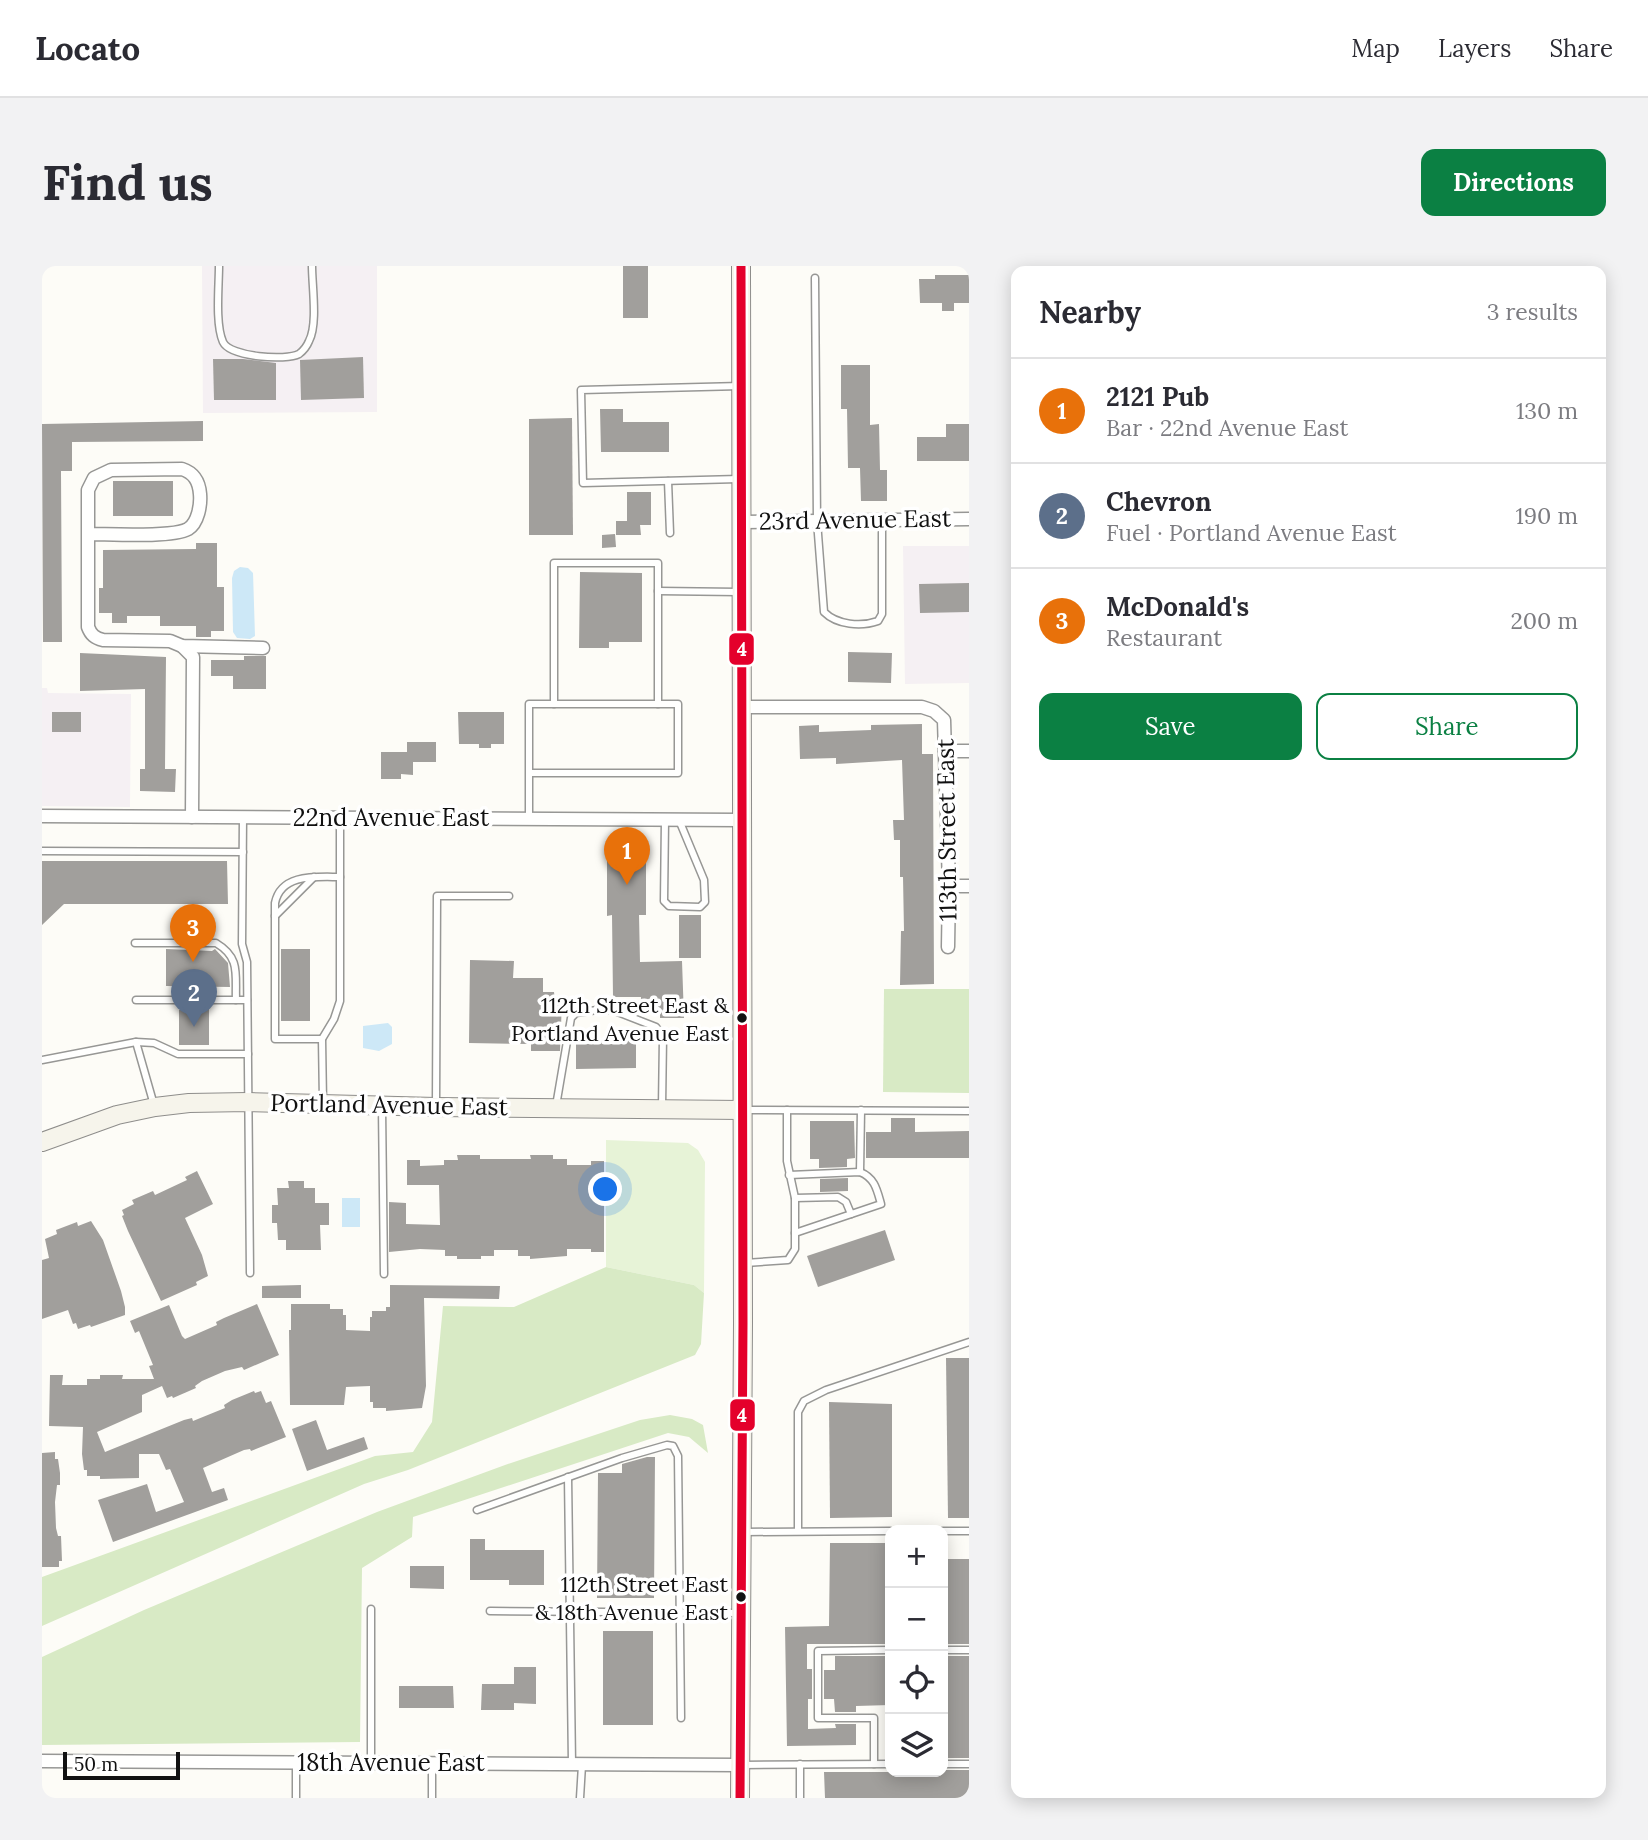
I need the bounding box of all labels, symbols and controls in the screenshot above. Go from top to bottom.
text: Locato [35,27,140,69]
text: Map [1351,33,1400,64]
text: Layers [1438,33,1511,64]
text: Share [1549,33,1613,64]
button: Directions [1421,149,1606,216]
text: Find us [42,151,213,213]
text: Nearby [1039,293,1141,331]
text: 3 results [1487,297,1578,326]
text: 2121 Pub [1106,380,1209,413]
text: 1 [1057,396,1067,425]
text: 130 m [1516,396,1578,425]
text: Bar · 22nd Avenue East [1106,413,1348,442]
text: Chevron [1106,485,1212,518]
text: 2 [1056,501,1068,530]
text: 190 m [1515,501,1578,530]
street label: 23rd Avenue East [759,502,952,537]
text: Fuel · Portland Avenue East [1106,518,1397,547]
text: McDonald's [1106,590,1249,623]
text: 3 [1056,606,1068,635]
text: 200 m [1510,606,1578,635]
text: Restaurant [1106,623,1222,652]
line badge: 4 [728,632,755,666]
text: 4 [737,637,747,661]
button: Save [1039,693,1302,760]
button: Share [1316,693,1578,760]
street label: 113th Street East [929,738,964,922]
street label: 22nd Avenue East [293,802,490,833]
pin: 1 [604,827,650,885]
pin: 3 [170,904,216,962]
pin: 2 [171,969,217,1027]
place label: 112th Street East & Portland Avenue East [511,991,730,1047]
marker: 112th Street East & Portland Avenue East [735,1011,749,1025]
street label: Portland Avenue East [270,1087,509,1122]
your location [588,1172,622,1206]
line badge: 4 [729,1398,756,1432]
text: 4 [737,1403,747,1427]
map controls [885,1525,948,1777]
button: + [885,1525,948,1588]
place label: 112th Street East & 18th Avenue East [535,1570,728,1626]
button: − [885,1588,948,1651]
marker: 112th Street East & 18th Avenue East [734,1590,748,1604]
button: locate [885,1651,948,1714]
button: layers [885,1714,948,1777]
street label: 18th Avenue East [297,1747,486,1778]
scale bar [63,1749,180,1781]
text: 50 m [74,1752,118,1776]

